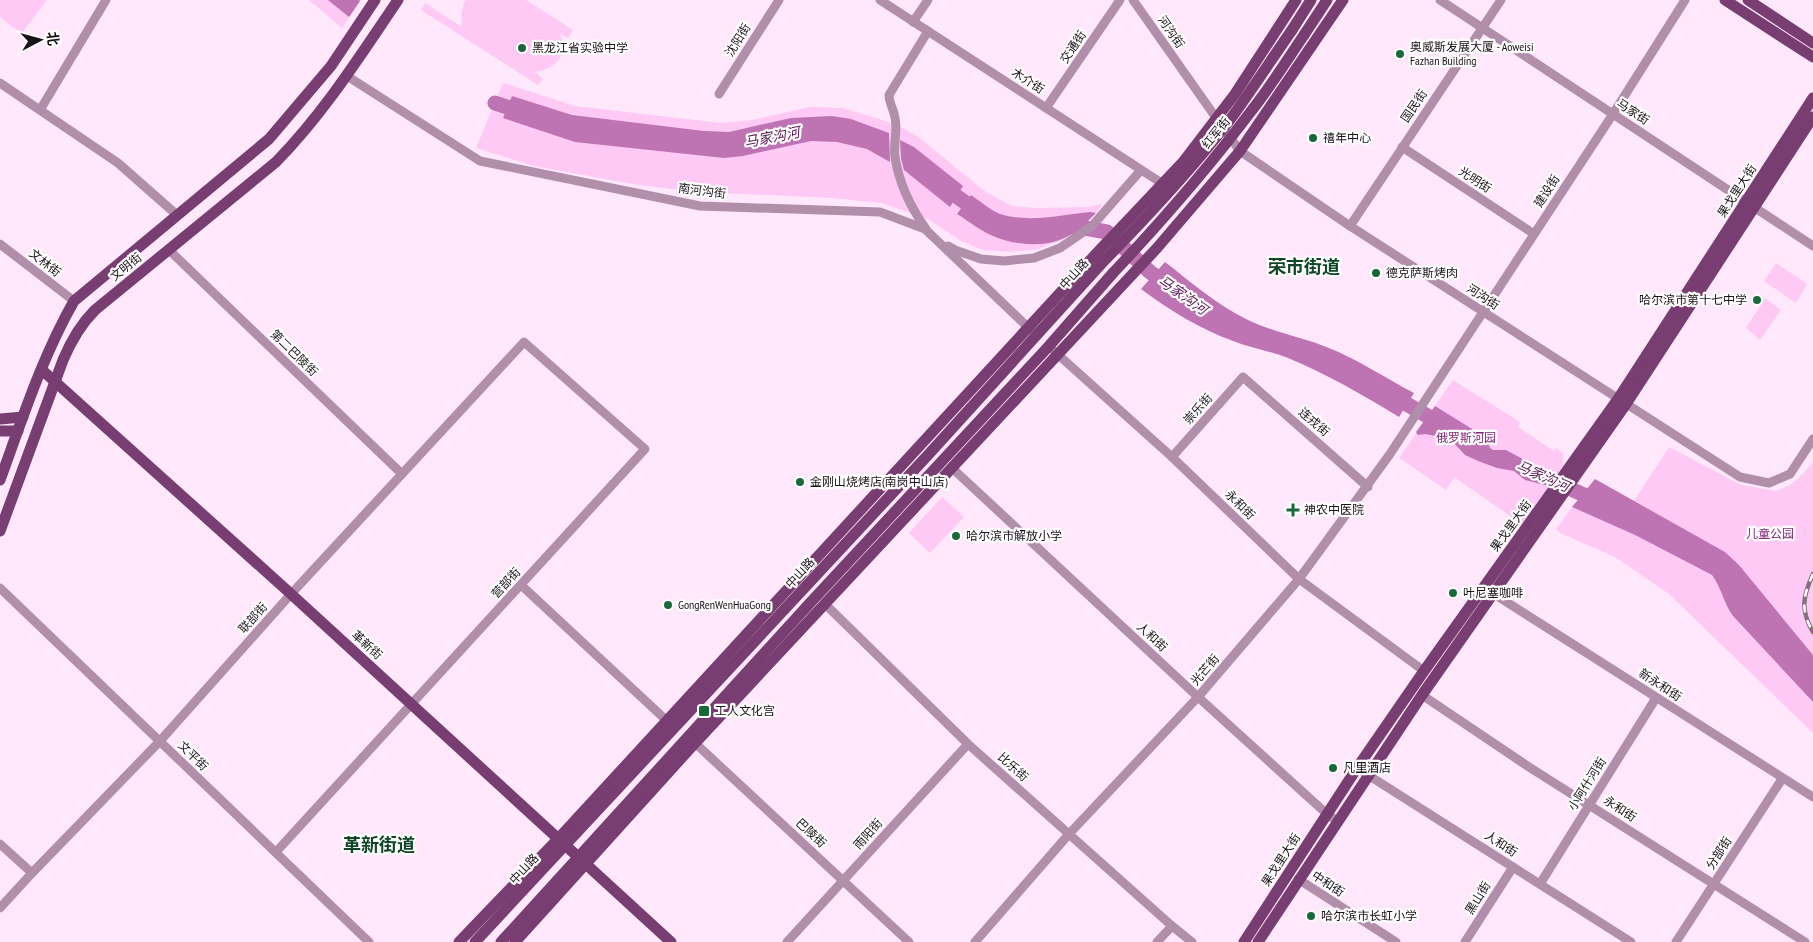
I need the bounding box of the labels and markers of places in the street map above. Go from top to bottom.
place label: 奥威斯发展大厦 - Aoweisi Fazhan Building [1410,39,1533,68]
place label: 黑龙江省实验中学 [532,40,628,55]
marker: 黑龙江省实验中学 [516,42,528,54]
marker: 奥威斯发展大厦 - Aoweisi Fazhan Building [1394,48,1406,60]
place label: 禧年中心 [1323,130,1371,145]
marker: 禧年中心 [1307,132,1319,144]
place label: 德克萨斯烤肉 [1386,265,1458,280]
marker: 德克萨斯烤肉 [1370,267,1382,279]
place label: 哈尔滨市第十七中学 [1639,292,1747,307]
marker: 哈尔滨市第十七中学 [1751,294,1763,306]
place label: 金刚山烧烤店(南岗中山店) [810,474,948,489]
marker: 金刚山烧烤店(南岗中山店) [794,476,806,488]
place label: 神农中医院 [1304,502,1364,517]
marker: 神农中医院 [1286,503,1300,517]
place label: 哈尔滨市解放小学 [966,528,1062,543]
marker: 哈尔滨市解放小学 [950,530,962,542]
place label: 叶尼塞咖啡 [1463,585,1523,600]
marker: 叶尼塞咖啡 [1447,587,1459,599]
place label: GongRenWenHuaGong [678,597,771,612]
marker: GongRenWenHuaGong [662,599,674,611]
place label: 工人文化宫 [715,703,775,718]
marker: 工人文化宫 [697,704,711,718]
place label: 凡里酒店 [1343,760,1391,775]
marker: 凡里酒店 [1327,762,1339,774]
place label: 哈尔滨市长虹小学 [1321,908,1417,923]
marker: 哈尔滨市长虹小学 [1305,910,1317,922]

